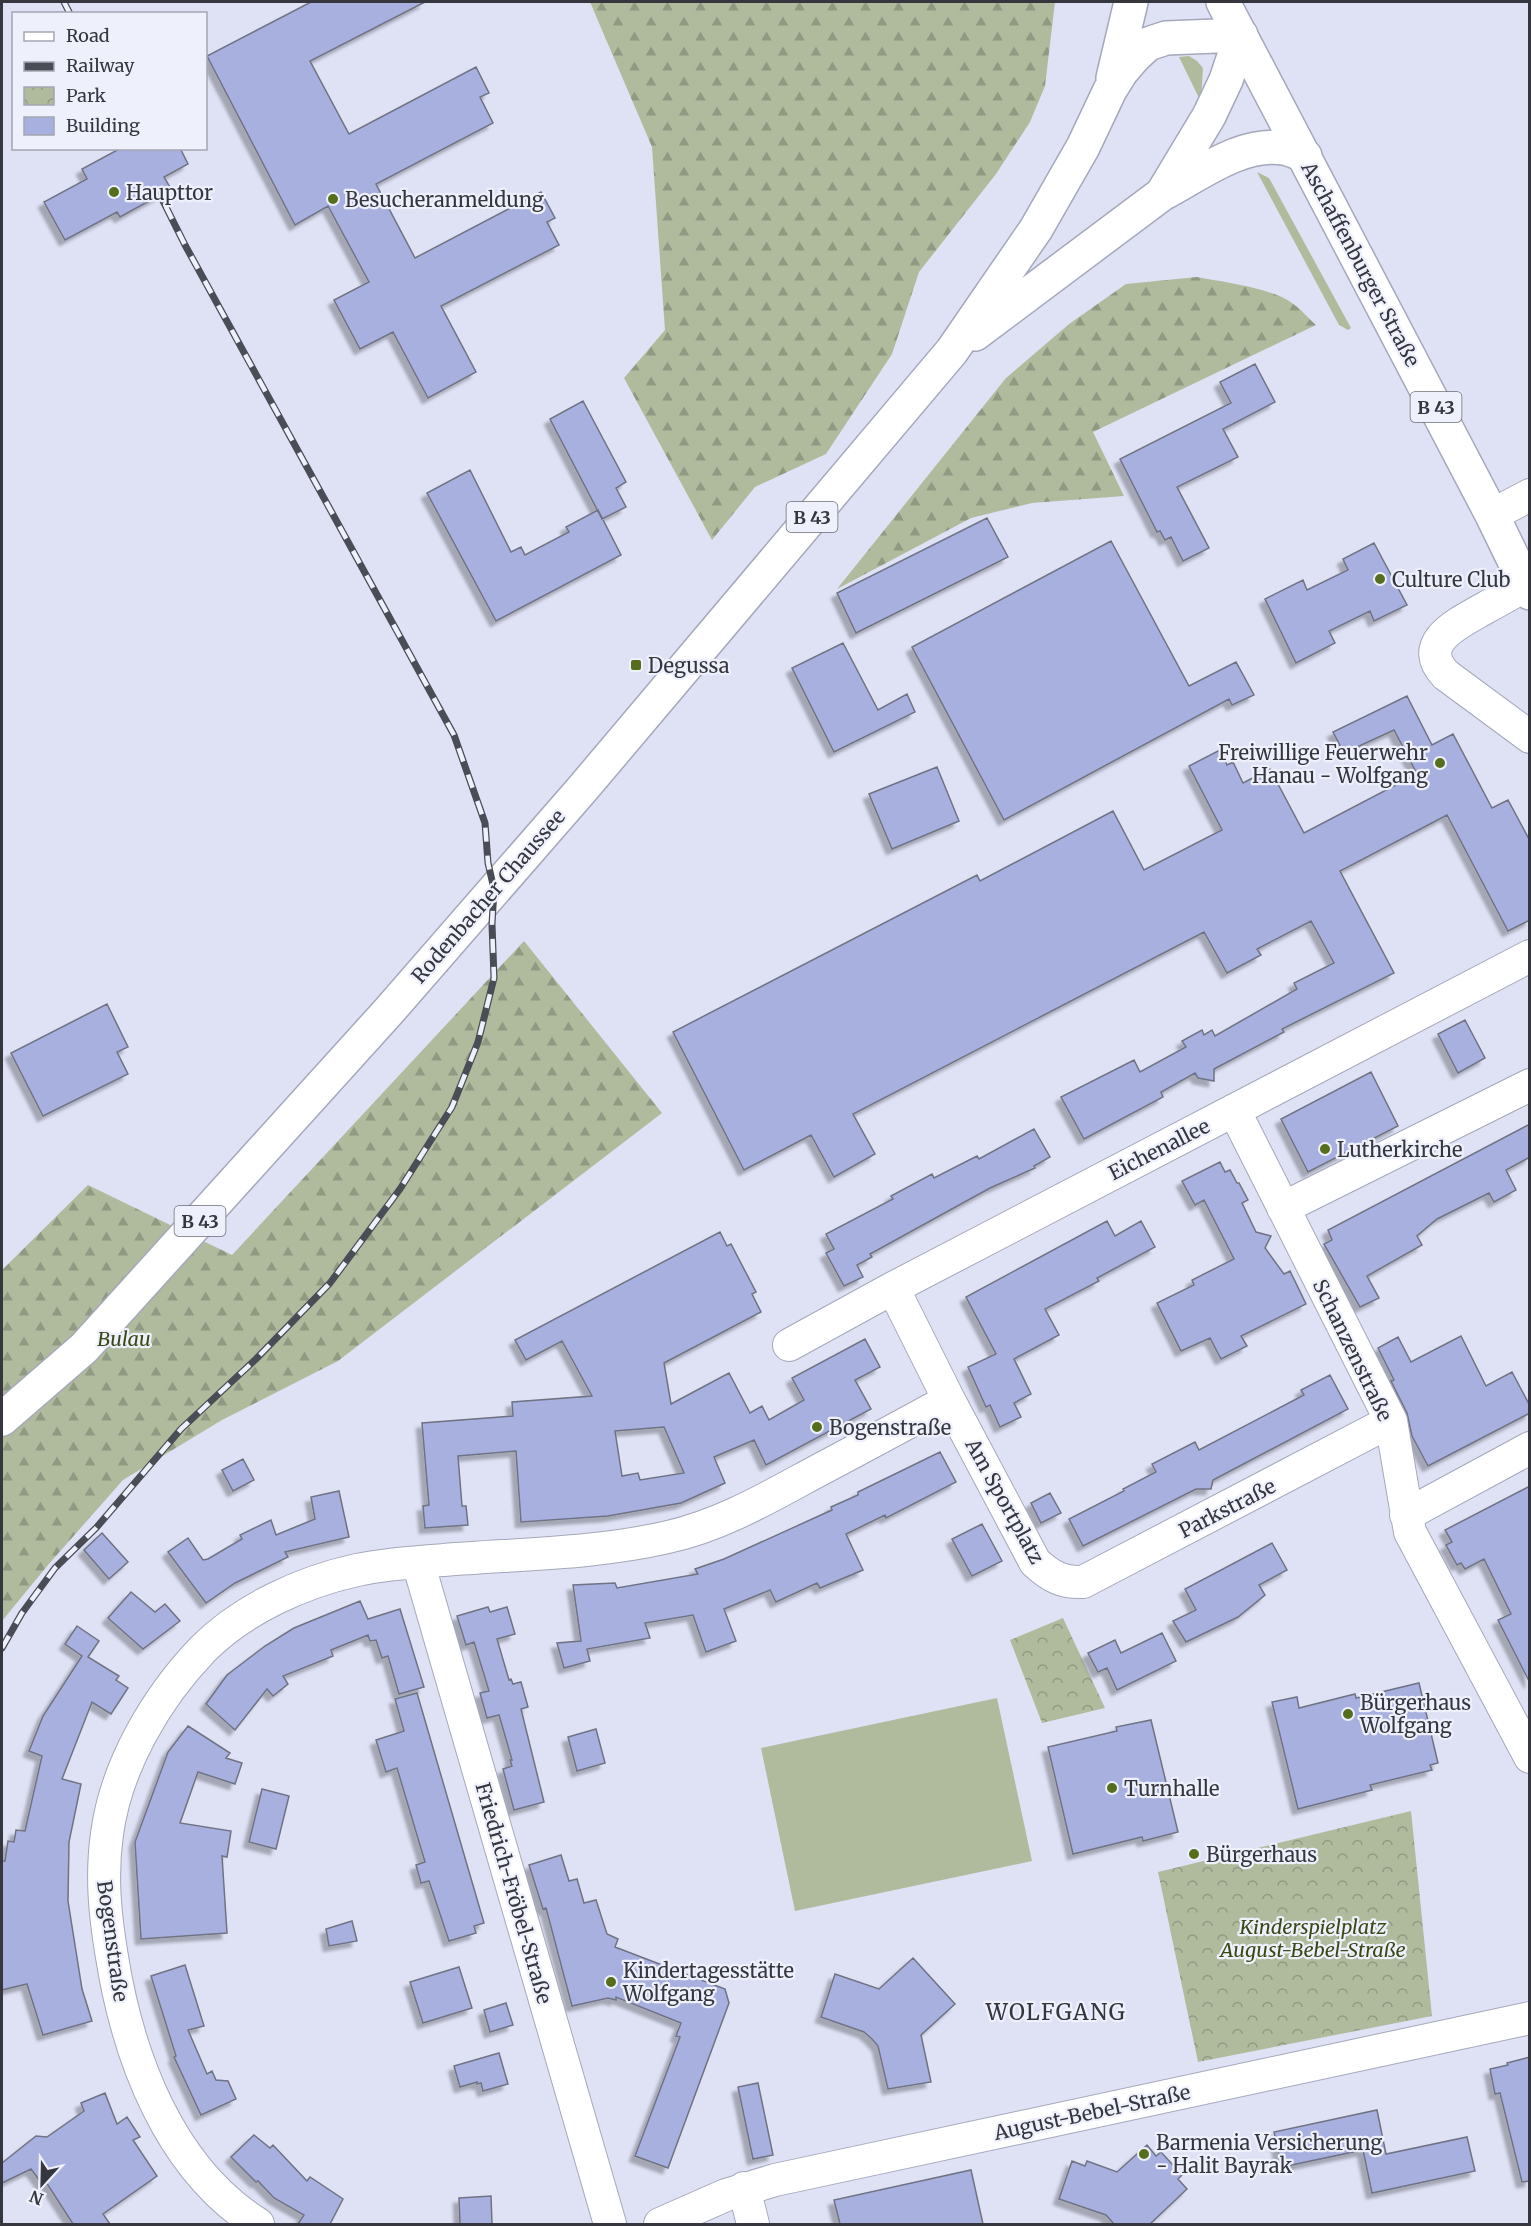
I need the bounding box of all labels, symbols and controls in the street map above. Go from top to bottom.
legend [12,12,207,150]
text: Road [66,24,110,47]
text: Railway [66,54,135,77]
text: Park [66,84,107,107]
text: Building [66,114,140,137]
street label: Aschaffenburger Straße [1296,156,1426,371]
place label: Haupttor [126,180,213,205]
marker: Haupttor [107,185,121,199]
place label: Besucheranmeldung [345,187,544,212]
marker: Besucheranmeldung [326,192,340,206]
road number: B 43 [1410,392,1462,422]
road number: B 43 [786,502,838,532]
place label: Culture Club [1392,567,1510,592]
marker: Culture Club [1373,572,1387,586]
place label: Degussa [648,653,730,678]
marker: Degussa [629,658,643,672]
place label: Freiwillige Feuerwehr Hanau - Wolfgang [1218,740,1428,788]
marker: Freiwillige Feuerwehr Hanau - Wolfgang [1433,756,1447,770]
street label: Rodenbacher Chaussee [406,804,570,988]
street label: Eichenallee [1104,1113,1214,1185]
place label: Lutherkirche [1337,1137,1462,1162]
marker: Lutherkirche [1318,1142,1332,1156]
road number: B 43 [174,1206,226,1236]
street label: Schanzenstraße [1308,1275,1398,1425]
park label: Bulau [97,1326,151,1351]
place label: Bogenstraße [829,1415,951,1440]
marker: Bogenstraße [810,1420,824,1434]
street label: Am Sportplatz [960,1433,1050,1568]
street label: Parkstraße [1174,1473,1280,1543]
place label: Bürgerhaus Wolfgang [1359,1690,1471,1738]
marker: Bürgerhaus Wolfgang [1341,1707,1355,1721]
place label: Turnhalle [1124,1776,1219,1801]
street label: Friedrich-Fröbel-Straße [470,1779,558,2007]
marker: Turnhalle [1105,1781,1119,1795]
place label: Bürgerhaus [1206,1842,1317,1867]
marker: Bürgerhaus [1187,1847,1201,1861]
street label: Bogenstraße [92,1879,134,2003]
park label: Kinderspielplatz August-Bebel-Straße [1218,1914,1406,1962]
place label: Kindertagesstätte Wolfgang [622,1958,794,2006]
marker: Kindertagesstätte Wolfgang [604,1975,618,1989]
district label: WOLFGANG [985,1998,1126,2026]
street label: August-Bebel-Straße [991,2079,1192,2145]
place label: Barmenia Versicherung - Halit Bayrak [1156,2130,1382,2178]
marker: Barmenia Versicherung - Halit Bayrak [1137,2147,1151,2161]
north arrow [12,2154,72,2214]
text: N [26,2186,46,2210]

